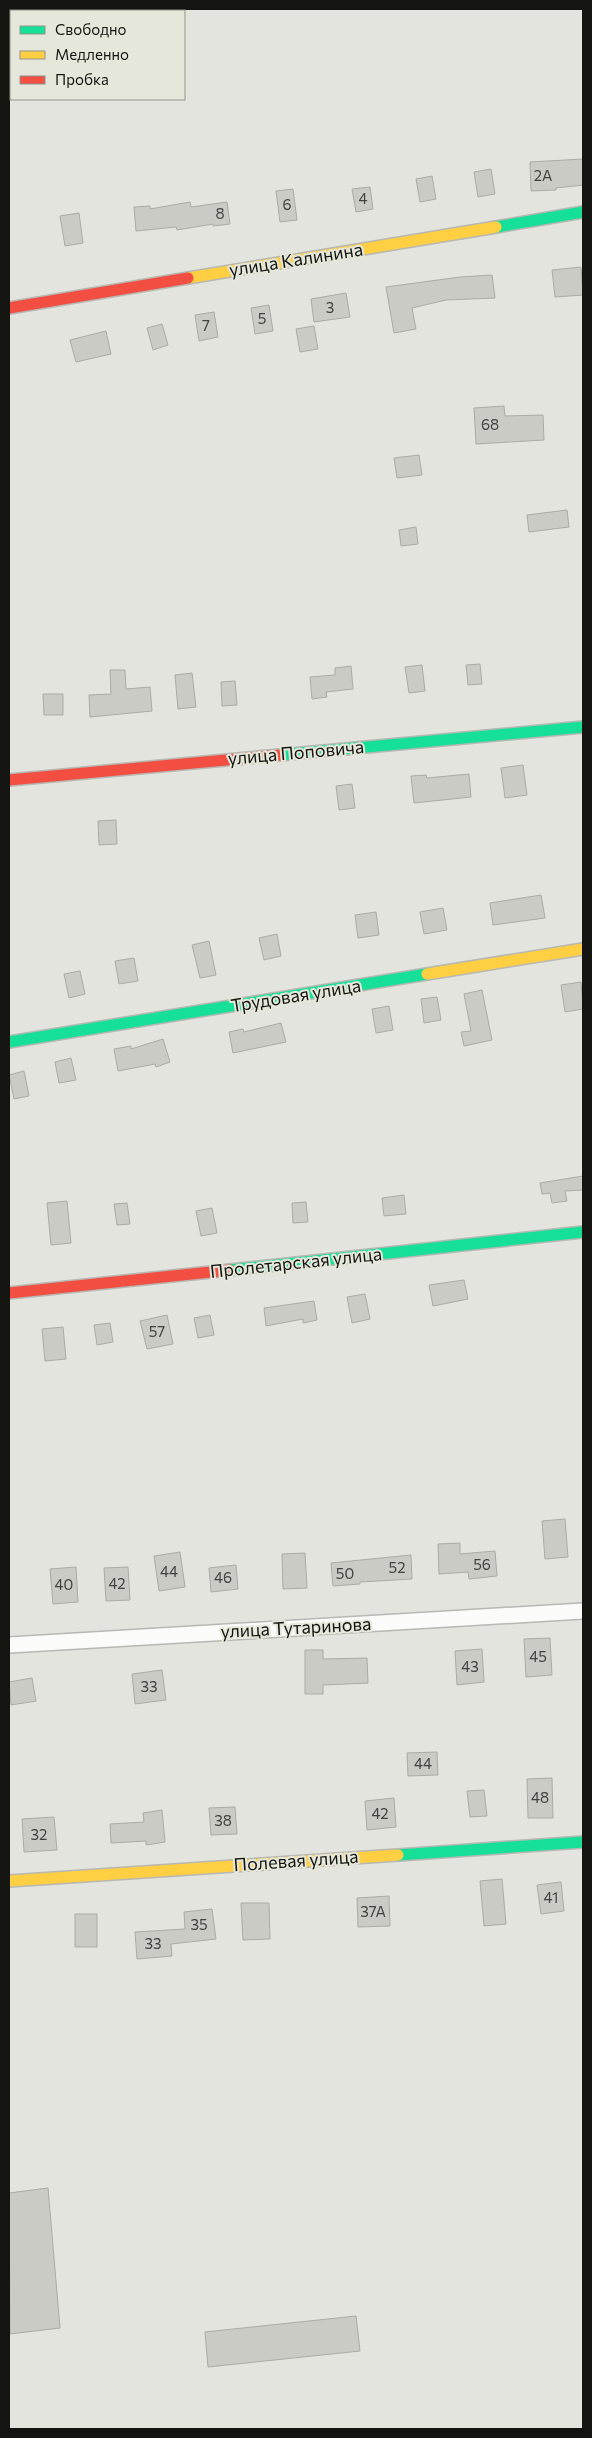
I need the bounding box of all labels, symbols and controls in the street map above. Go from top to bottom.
legend [10,10,185,100]
text: Свободно [55,20,126,38]
text: Медленно [55,45,129,63]
text: Пробка [55,70,109,88]
house number: 2А [534,166,552,184]
house number: 4 [359,189,368,207]
house number: 6 [282,195,292,213]
house number: 8 [215,204,225,222]
street label: улица Калинина [227,238,364,280]
house number: 3 [326,298,334,316]
house number: 5 [258,309,266,327]
house number: 7 [202,316,210,334]
house number: 68 [481,415,499,433]
street label: улица Поповича [227,735,365,769]
street label: Трудовая улица [229,974,362,1016]
street label: Пролетарская улица [209,1242,383,1282]
house number: 57 [149,1322,165,1340]
house number: 56 [473,1555,491,1573]
house number: 52 [389,1558,405,1576]
house number: 44 [160,1562,178,1580]
house number: 50 [336,1564,354,1582]
house number: 46 [214,1568,232,1586]
house number: 42 [108,1574,126,1592]
house number: 40 [55,1575,73,1593]
street label: улица Тутаринова [220,1612,372,1642]
house number: 45 [529,1647,547,1665]
house number: 43 [461,1657,479,1675]
house number: 33 [140,1677,158,1695]
house number: 44 [414,1754,432,1772]
house number: 48 [531,1788,549,1806]
house number: 42 [371,1804,389,1822]
house number: 38 [214,1811,232,1829]
house number: 32 [31,1825,47,1843]
street label: Полевая улица [233,1845,359,1875]
house number: 41 [544,1888,558,1906]
house number: 37А [360,1902,386,1920]
house number: 35 [190,1915,208,1933]
house number: 33 [144,1934,162,1952]

